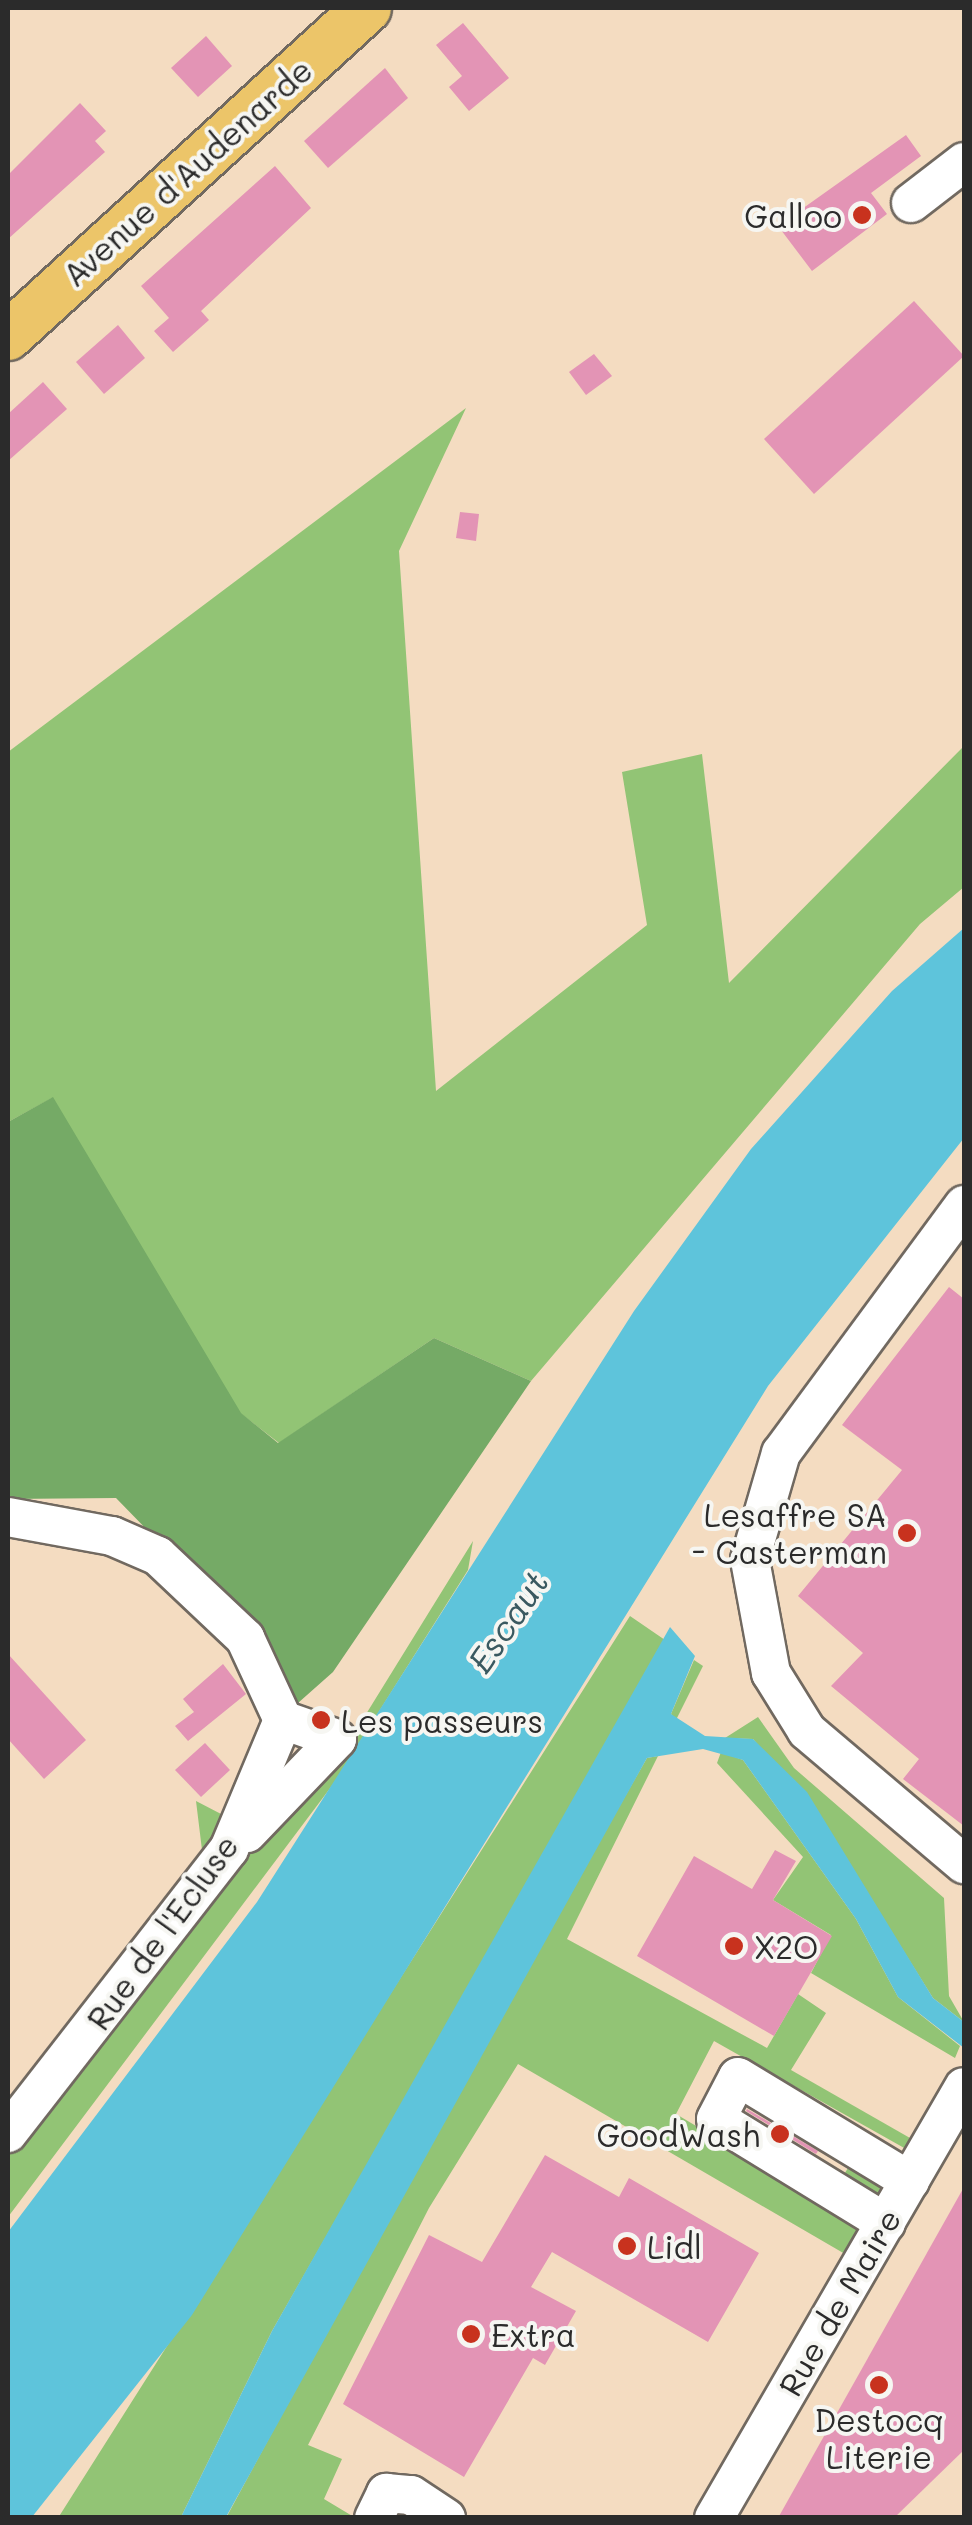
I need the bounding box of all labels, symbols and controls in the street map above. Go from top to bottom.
street label: Avenue d'Audenarde [55,50,319,294]
place label: Galloo [744,196,842,234]
marker: Galloo [851,204,873,226]
place label: Lesaffre SA - Casterman [692,1496,887,1571]
marker: Lesaffre SA - Casterman [896,1522,918,1544]
water label: Escaut [458,1562,556,1680]
place label: Les passeurs [341,1701,543,1739]
marker: Les passeurs [310,1709,332,1731]
street label: Rue de l'Ecluse [78,1827,246,2037]
place label: X2O [754,1927,818,1965]
marker: X2O [723,1935,745,1957]
place label: GoodWash [596,2115,760,2153]
marker: GoodWash [769,2123,791,2145]
street label: Rue de Maire [770,2202,908,2402]
place label: Lidl [647,2227,702,2265]
marker: Lidl [616,2235,638,2257]
place label: Extra [491,2315,576,2353]
marker: Extra [460,2323,482,2345]
marker: Destocq Literie [868,2374,890,2396]
place label: Destocq Literie [814,2401,944,2476]

